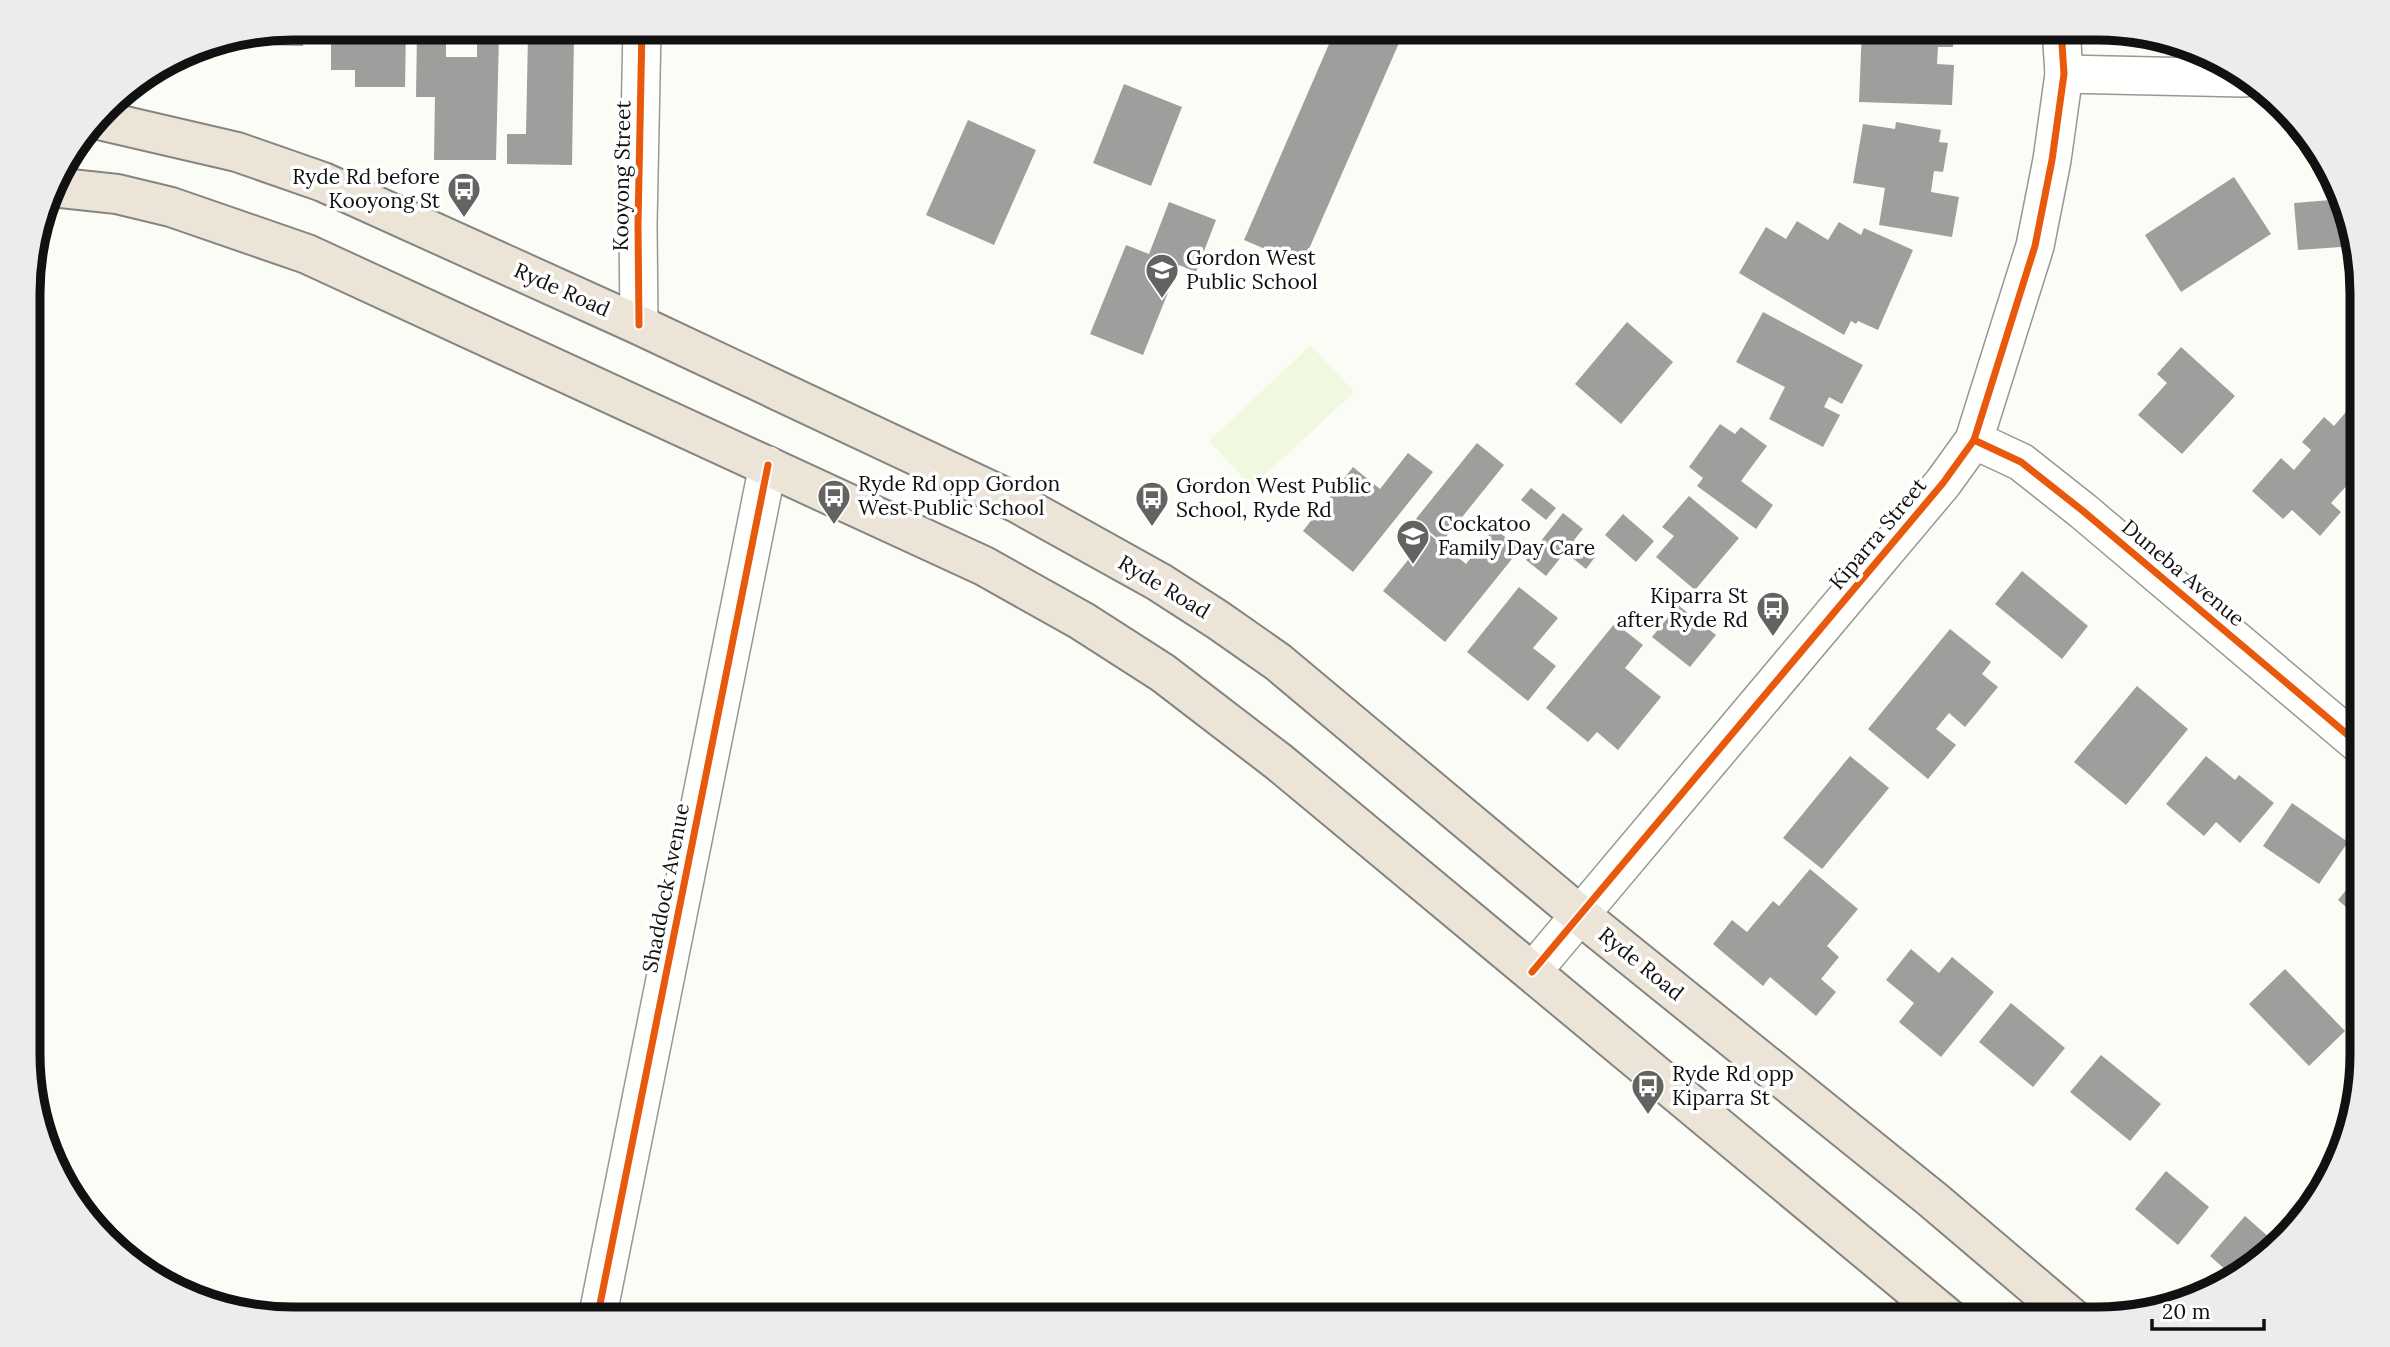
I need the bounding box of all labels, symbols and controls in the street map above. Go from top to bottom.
street label: Kooyong Street [607,99,636,252]
place label: Ryde Rd before Kooyong St [292,163,441,214]
bus stop icon: Ryde Rd before Kooyong St [445,170,483,219]
place label: Gordon West Public School [1186,244,1318,295]
school or university icon: Gordon West Public School [1143,251,1181,300]
street label: Ryde Road [510,256,614,323]
place label: Ryde Rd opp Gordon West Public School [858,470,1060,521]
place label: Gordon West Public School, Ryde Rd [1176,472,1371,523]
street label: Kiparra Street [1823,472,1933,595]
bus stop icon: Ryde Rd opp Gordon West Public School [815,477,853,526]
bus stop icon: Gordon West Public School, Ryde Rd [1133,479,1171,528]
place label: Cockatoo Family Day Care [1438,510,1595,561]
street label: Duneba Avenue [2116,513,2250,632]
school or university icon: Cockatoo Family Day Care [1394,517,1432,566]
street label: Ryde Road [1114,549,1215,624]
place label: Kiparra St after Ryde Rd [1617,582,1749,633]
bus stop icon: Kiparra St after Ryde Rd [1754,589,1792,638]
street label: Shaddock Avenue [636,801,695,975]
street label: Ryde Road [1593,921,1690,1006]
place label: Ryde Rd opp Kiparra St [1672,1060,1794,1111]
bus stop icon: Ryde Rd opp Kiparra St [1629,1067,1667,1116]
scale bar [2152,1288,2264,1332]
text: 20 m [2162,1298,2211,1325]

